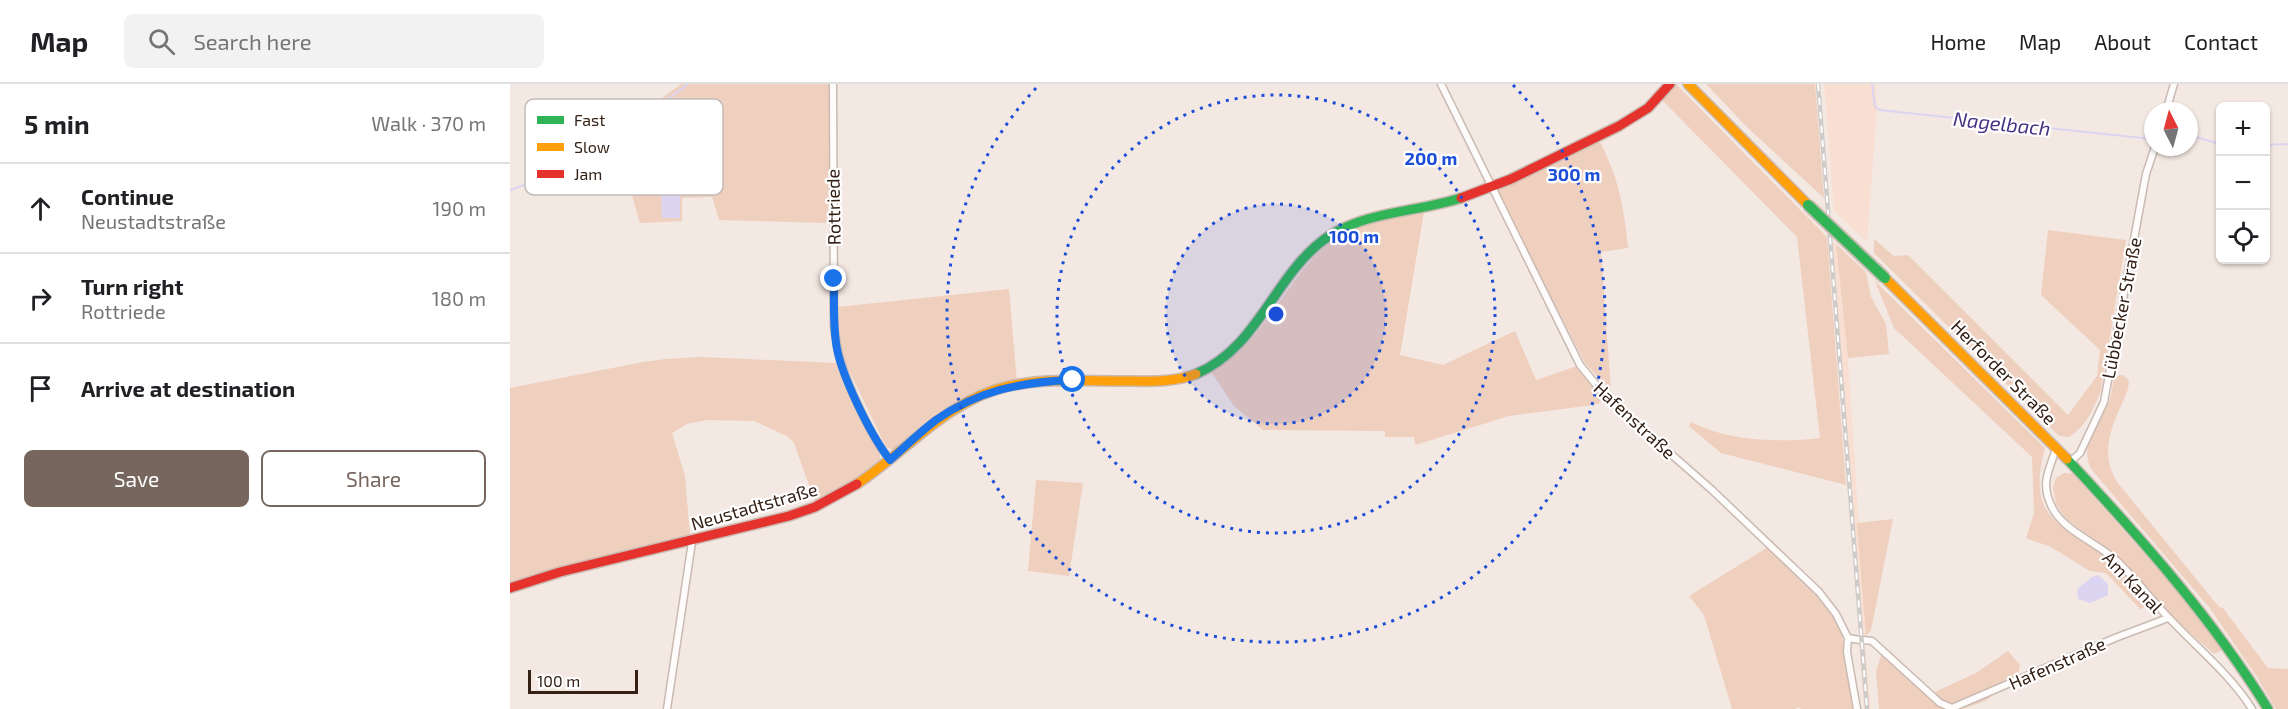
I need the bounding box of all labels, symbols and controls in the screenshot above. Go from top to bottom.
search box [124,14,544,68]
text: Map [30,24,88,58]
icon: search [145,25,178,58]
text: Search here [193,28,312,54]
text: Home [1930,29,1986,54]
text: Map [2019,29,2061,54]
text: About [2094,29,2151,54]
text: Contact [2184,29,2258,54]
legend [525,99,723,195]
north arrow [2144,102,2198,156]
map controls [2216,102,2270,264]
button: + [2216,102,2270,156]
water label: Nagelbach [1952,106,2052,140]
text: 5 min [24,108,90,139]
text: Fast [574,110,605,129]
text: Walk · 370 m [371,111,486,135]
text: Slow [574,137,610,156]
text: 200 m [1405,147,1457,169]
button: − [2216,156,2270,210]
text: 300 m [1548,163,1600,185]
text: Jam [574,164,602,183]
street label: Rottriede [821,169,845,245]
text: Continue [81,183,174,209]
icon: ahead [24,192,57,225]
text: 190 m [433,196,486,220]
text: Neustadtstraße [81,209,226,233]
button: locate [2216,210,2270,264]
text: 100 m [1329,225,1379,247]
street label: Lübbecker Straße [2096,235,2146,381]
route end [820,265,846,291]
text: Turn right [81,273,183,299]
icon: right [24,282,57,315]
text: 180 m [432,286,486,310]
text: Rottriede [81,299,166,323]
centre of rings [1266,304,1286,324]
street label: Herforder Straße [1947,315,2061,429]
route start [1059,366,1085,392]
icon: arrive [24,372,57,405]
text: Arrive at destination [81,375,295,401]
street label: Hafenstraße [1590,377,1680,463]
button: Save [24,450,249,507]
button: Share [261,450,486,507]
street label: Neustadtstraße [688,477,820,535]
street label: Am Kanal [2098,547,2168,618]
street label: Hafenstraße [2005,632,2109,694]
scale bar [528,667,638,694]
text: 100 m [537,671,580,690]

